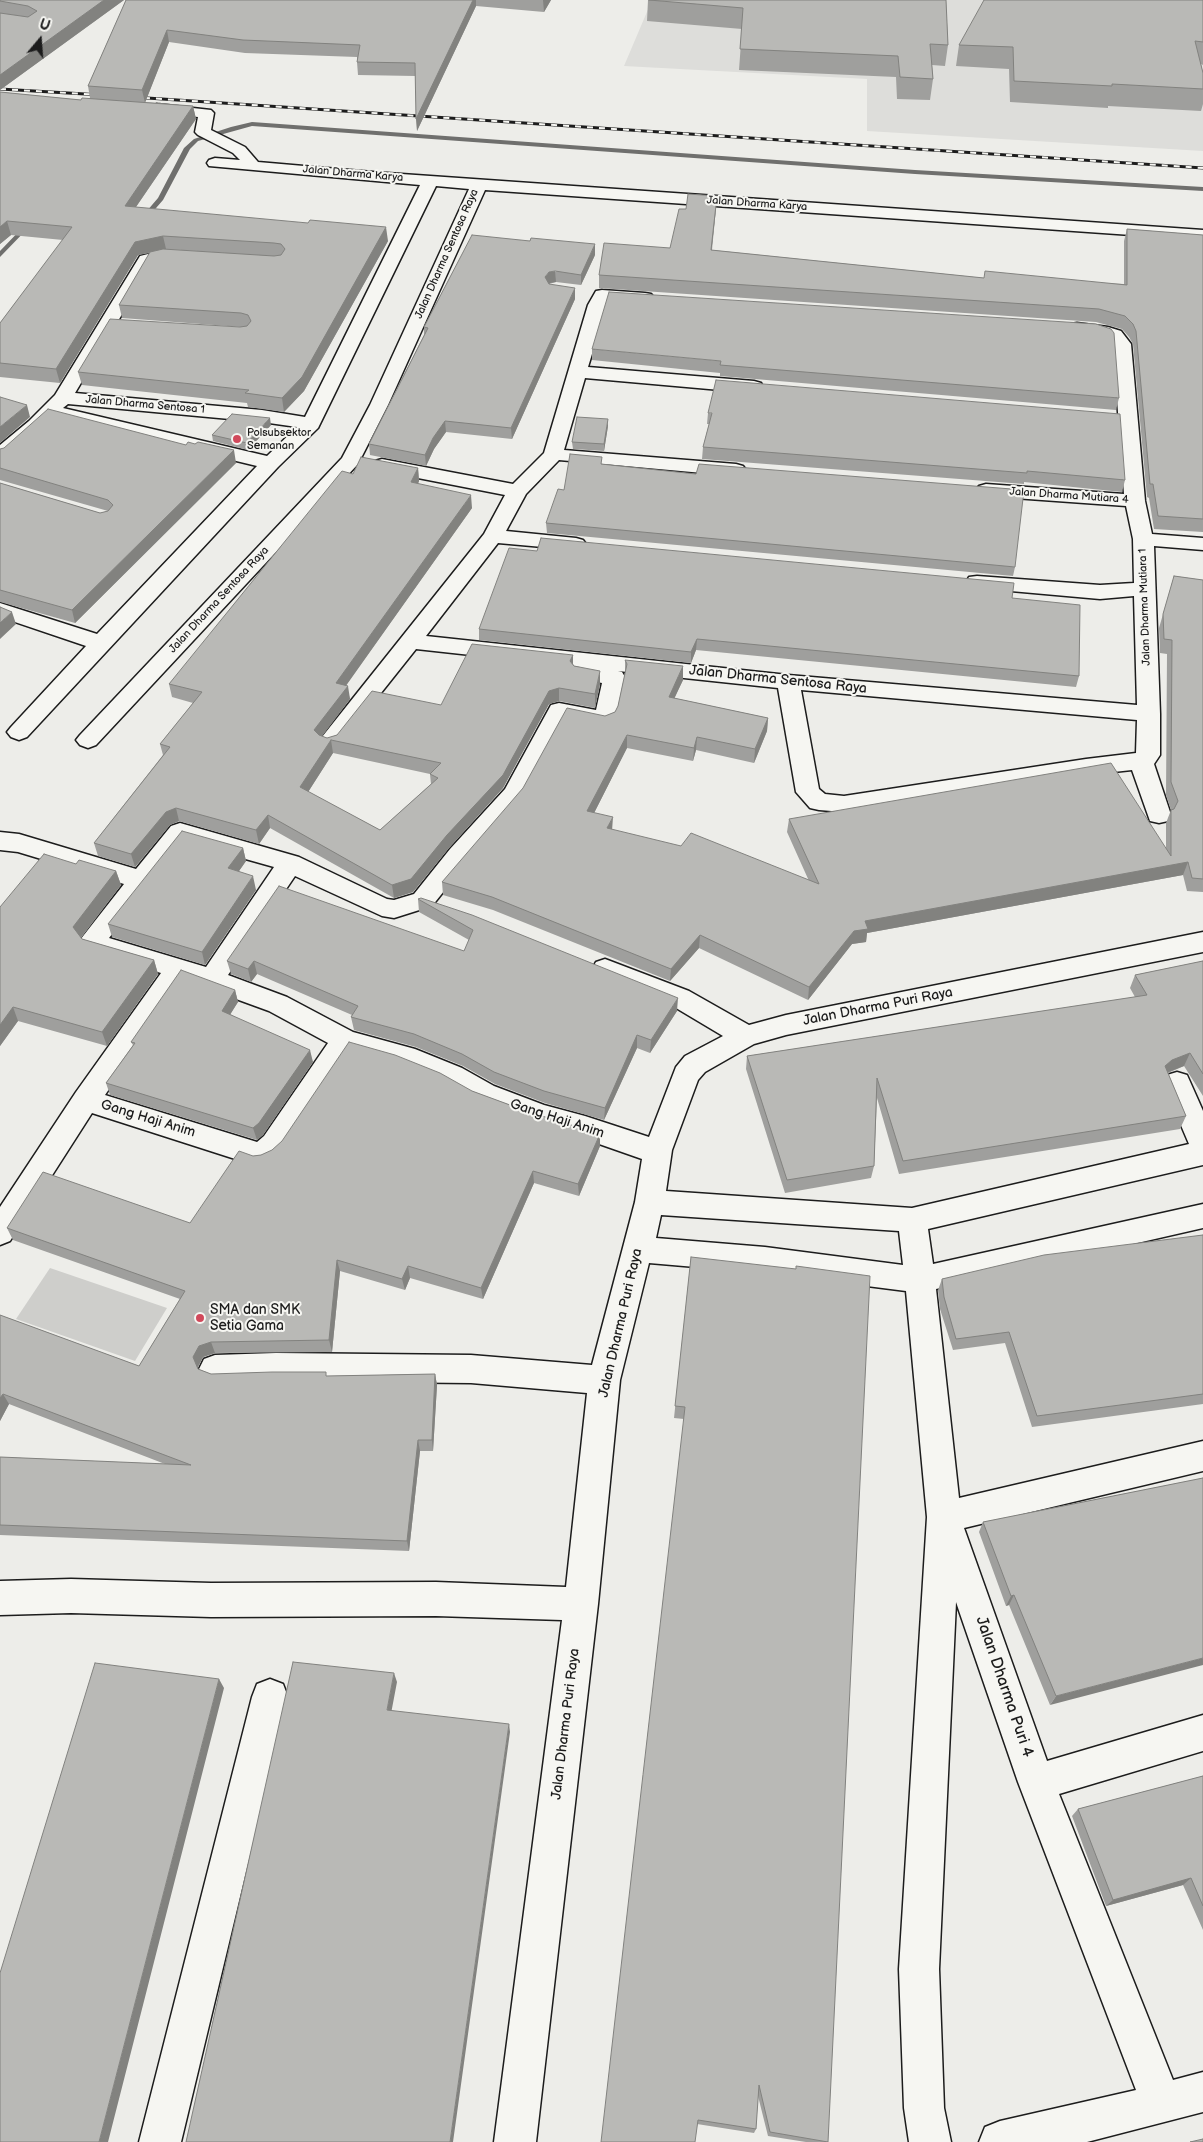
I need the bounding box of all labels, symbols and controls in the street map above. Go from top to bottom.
north arrow [15,15,65,65]
text: U [37,16,52,35]
street label: Jalan Dharma Karya [302,163,404,185]
street label: Jalan Dharma Sentosa Raya [412,187,482,321]
street label: Jalan Dharma Karya [706,194,808,214]
street label: Jalan Dharma Sentosa 1 [85,393,205,417]
place label: Polsubsektor Semanan [247,426,311,452]
marker: Polsubsektor Semanan [231,433,243,445]
street label: Jalan Dharma Mutiara 4 [1009,485,1129,507]
street label: Jalan Dharma Sentosa Raya [166,544,272,656]
street label: Jalan Dharma Mutiara 1 [1136,548,1154,666]
street label: Jalan Dharma Sentosa Raya [688,662,868,698]
street label: Jalan Dharma Puri Raya [802,984,954,1030]
street label: Gang Haji Anim [508,1096,606,1142]
street label: Gang Haji Anim [99,1097,197,1141]
street label: Jalan Dharma Puri Raya [596,1247,646,1399]
place label: SMA dan SMK Setia Gama [210,1302,300,1334]
marker: SMA dan SMK Setia Gama [194,1312,206,1324]
street label: Jalan Dharma Puri 4 [971,1614,1037,1760]
street label: Jalan Dharma Puri Raya [548,1647,584,1801]

